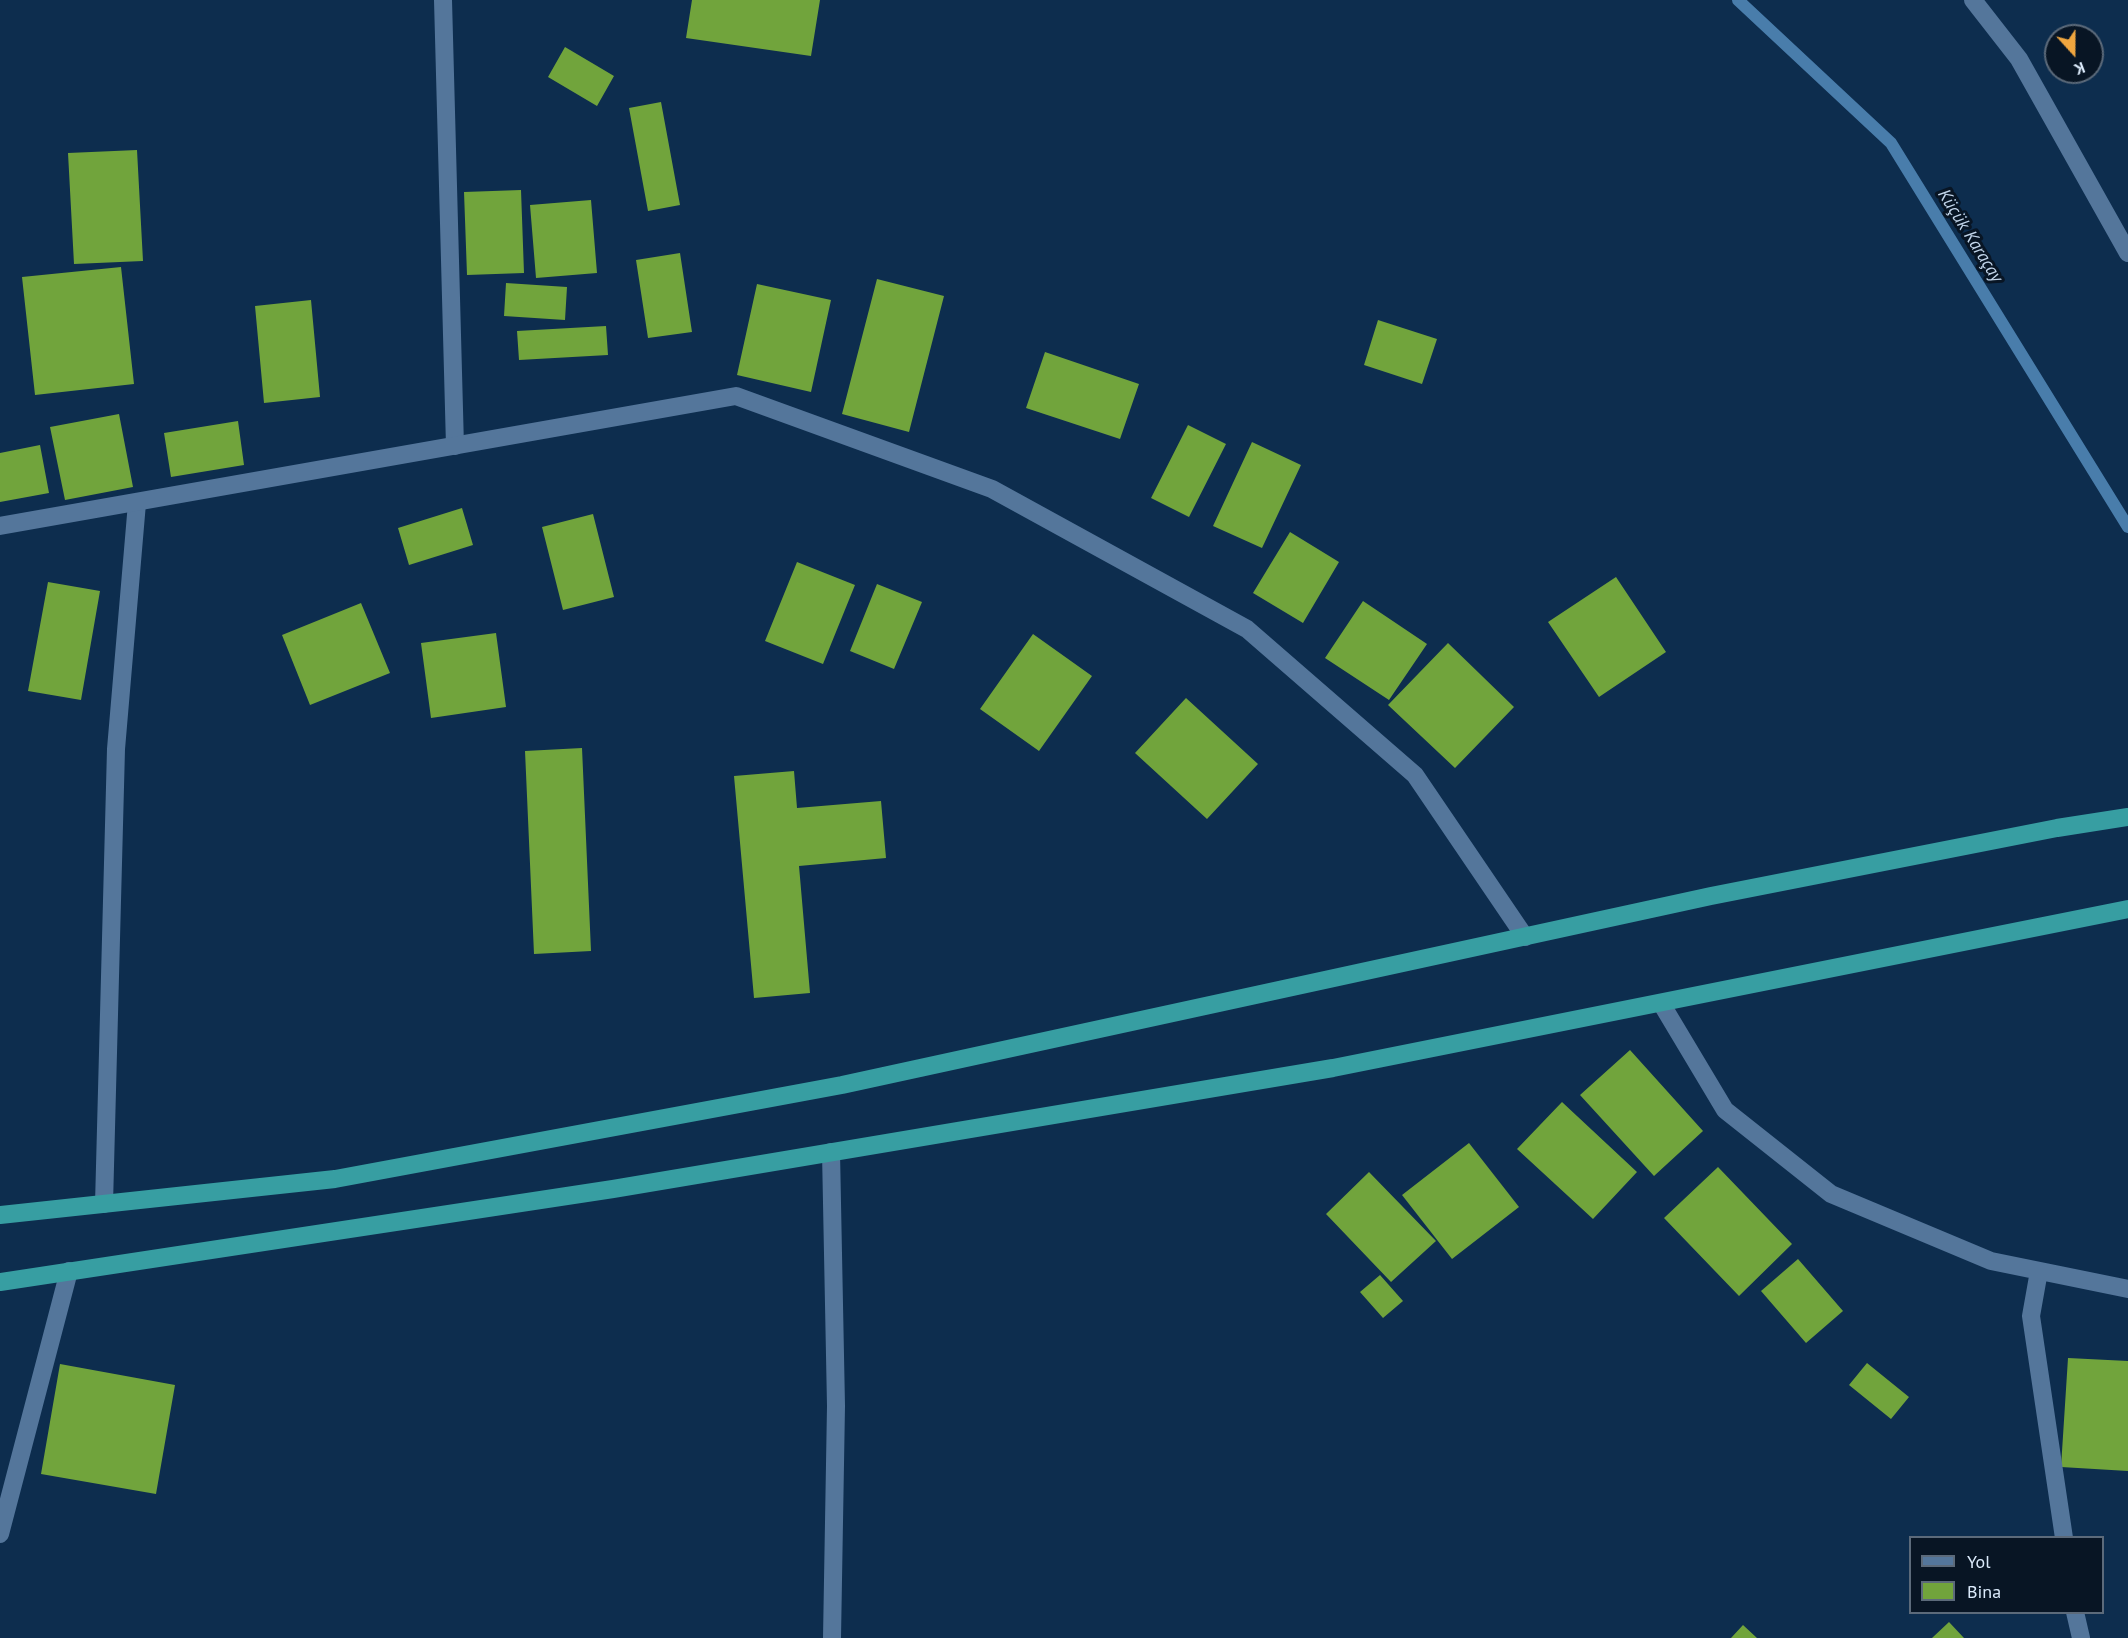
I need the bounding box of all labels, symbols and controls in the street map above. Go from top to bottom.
north arrow [2044,24,2104,84]
text: K [2072,58,2088,80]
water label: Küçük Karaçay [1933,185,2007,287]
legend [1909,1536,2104,1614]
text: Yol [1967,1550,1990,1573]
text: Bina [1967,1580,2001,1603]

